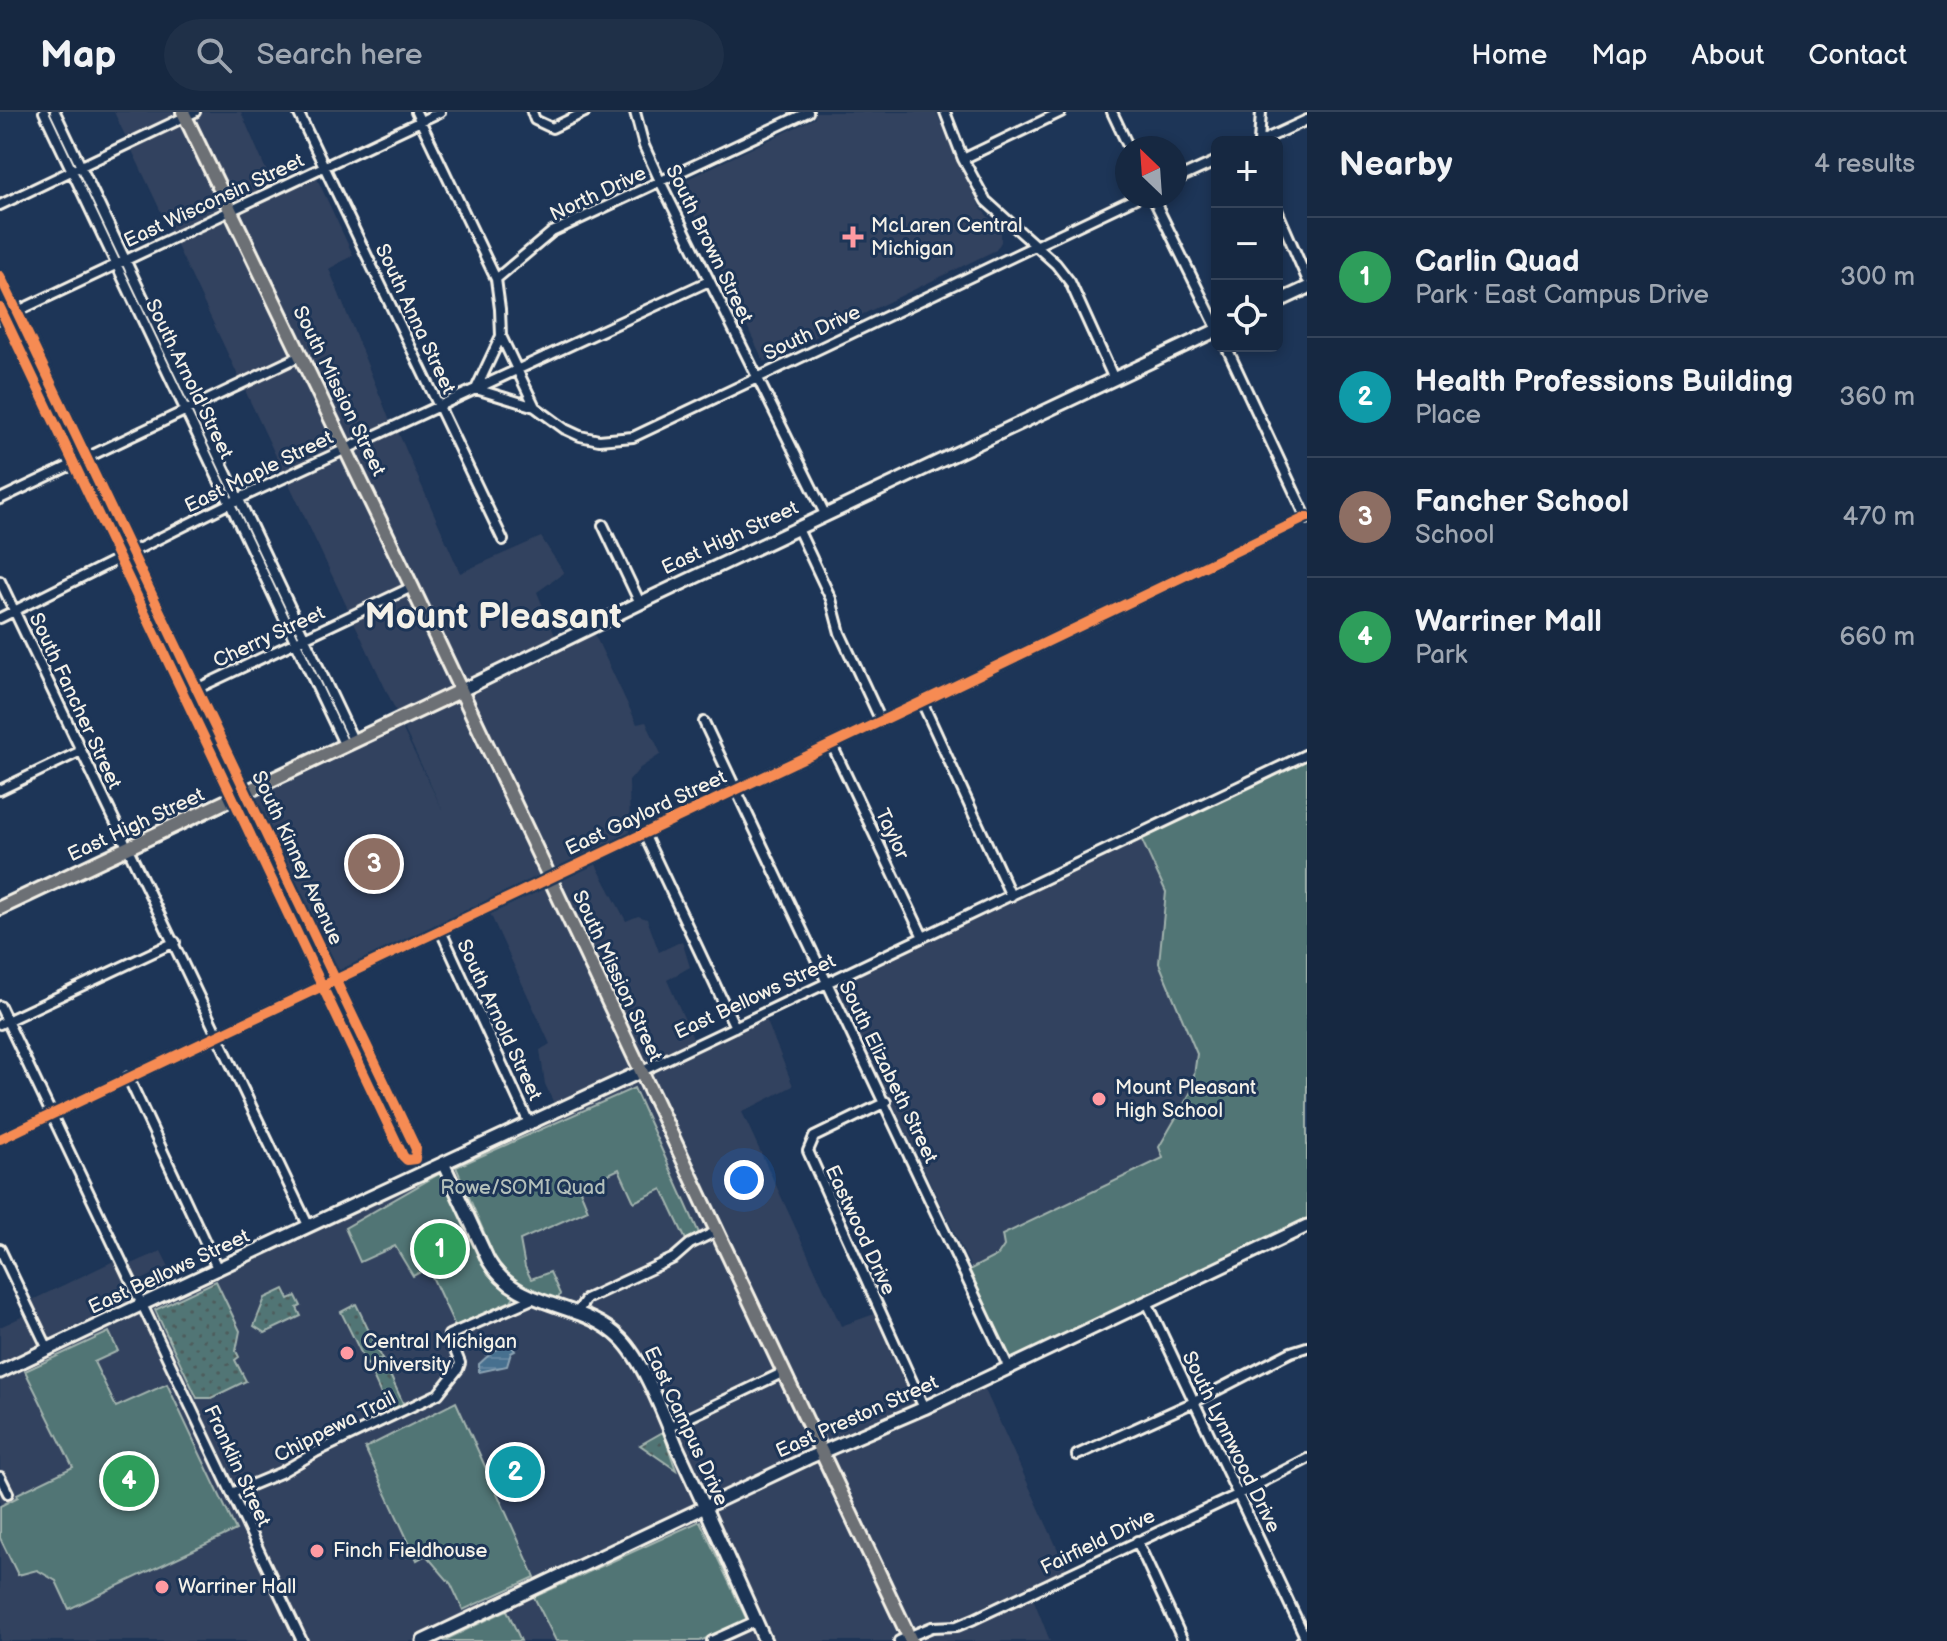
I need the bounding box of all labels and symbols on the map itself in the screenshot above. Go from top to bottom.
north arrow [1115,136,1187,208]
street label: East Wisconsin Street [120,149,308,253]
street label: North Drive [546,161,650,227]
street label: South Brown Street [660,161,758,327]
place label: McLaren Central Michigan [871,214,1023,261]
marker: McLaren Central Michigan [842,226,864,248]
street label: South Anna Street [370,240,460,398]
street label: South Arnold Street [140,295,238,463]
street label: South Drive [760,300,864,366]
street label: South Mission Street [287,302,391,480]
street label: East Maple Street [181,426,337,518]
street label: East High Street [658,496,802,580]
district label: Mount Pleasant [364,596,622,639]
street label: Cherry Street [209,601,329,673]
street label: South Fancher Street [24,609,126,793]
street label: East Gaylord Street [562,765,730,861]
street label: South Kinney Avenue [246,767,348,949]
street label: East High Street [64,783,208,867]
street label: Taylor [870,805,914,864]
pin: 3 [348,834,400,894]
street label: South Mission Street [567,887,667,1065]
street label: South Arnold Street [451,936,547,1104]
street label: East Bellows Street [671,949,839,1045]
street label: South Elizabeth Street [833,977,943,1167]
place label: Mount Pleasant High School [1115,1076,1256,1123]
marker: Mount Pleasant High School [1090,1090,1108,1108]
your location [724,1160,764,1200]
street label: Eastwood Drive [819,1161,901,1299]
park label: Rowe/SOMI Quad [440,1176,606,1200]
pin: 1 [414,1219,466,1279]
street label: East Bellows Street [85,1224,253,1320]
place label: Central Michigan University [363,1330,517,1377]
street label: East Campus Drive [639,1343,733,1510]
marker: Central Michigan University [338,1344,356,1362]
street label: South Lynnwood Drive [1177,1347,1285,1537]
street label: East Preston Street [772,1370,942,1464]
street label: Chippewa Trail [270,1386,400,1468]
street label: Franklin Street [198,1401,276,1531]
pin: 2 [489,1442,541,1502]
pin: 4 [103,1451,155,1511]
street label: Fairfield Drive [1037,1504,1159,1580]
place label: Finch Fieldhouse [333,1539,487,1563]
marker: Finch Fieldhouse [308,1542,326,1560]
place label: Warriner Hall [178,1575,296,1599]
marker: Warriner Hall [153,1578,171,1596]

